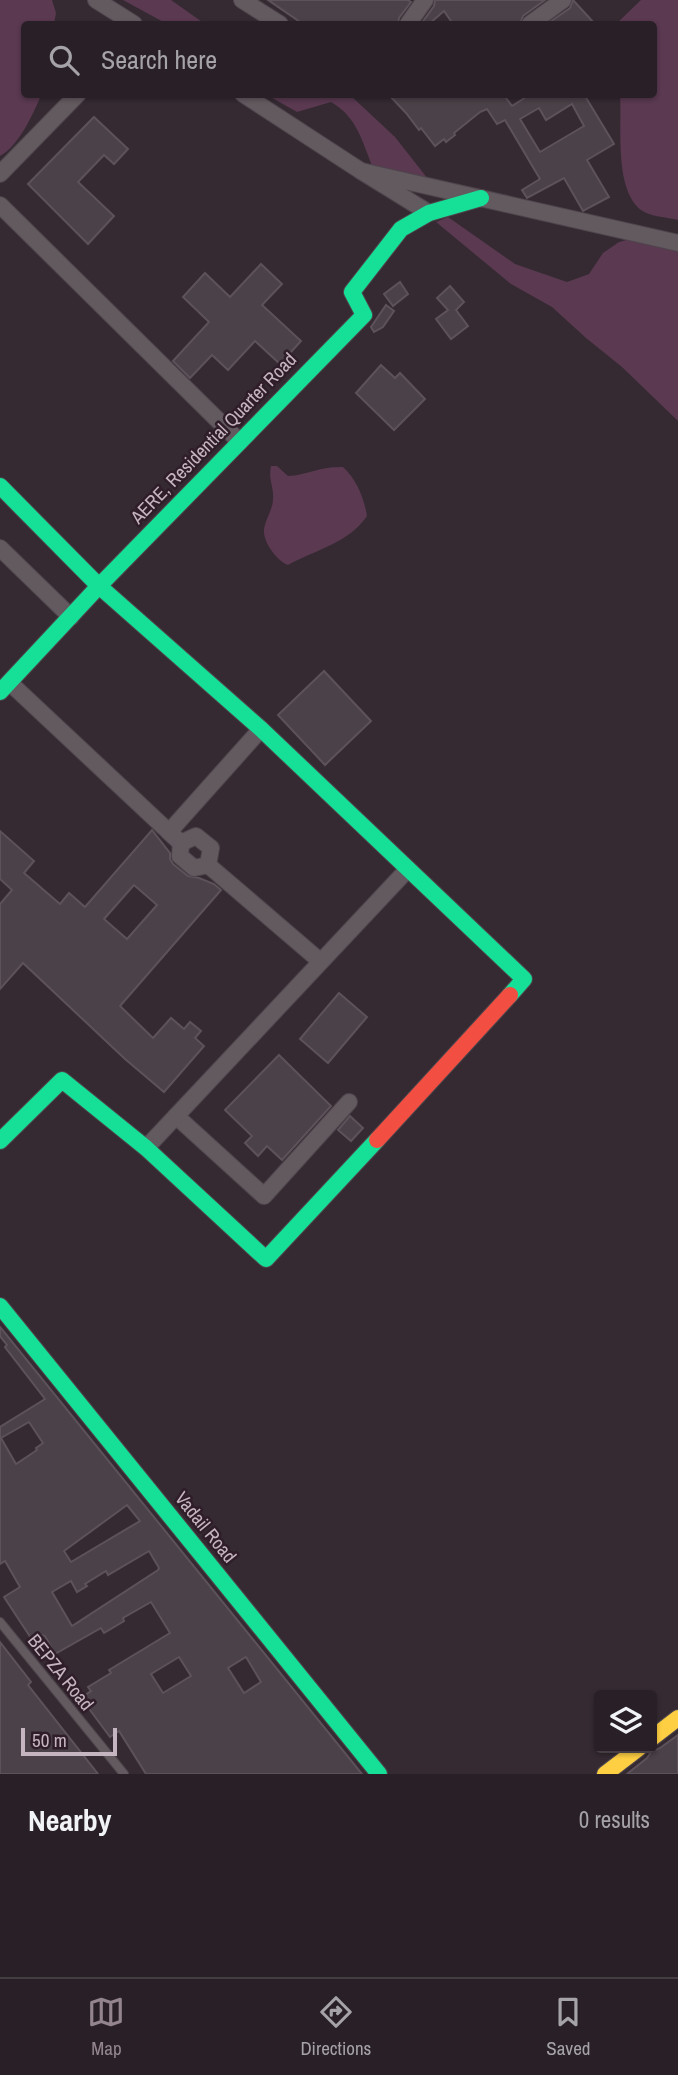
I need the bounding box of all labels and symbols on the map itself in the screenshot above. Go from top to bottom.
street label: AERE, Residential Quarter Road [124,347,302,530]
street label: Vadail Road [169,1486,243,1568]
street label: BEPZA Road [22,1628,100,1716]
scale bar [21,1725,117,1757]

